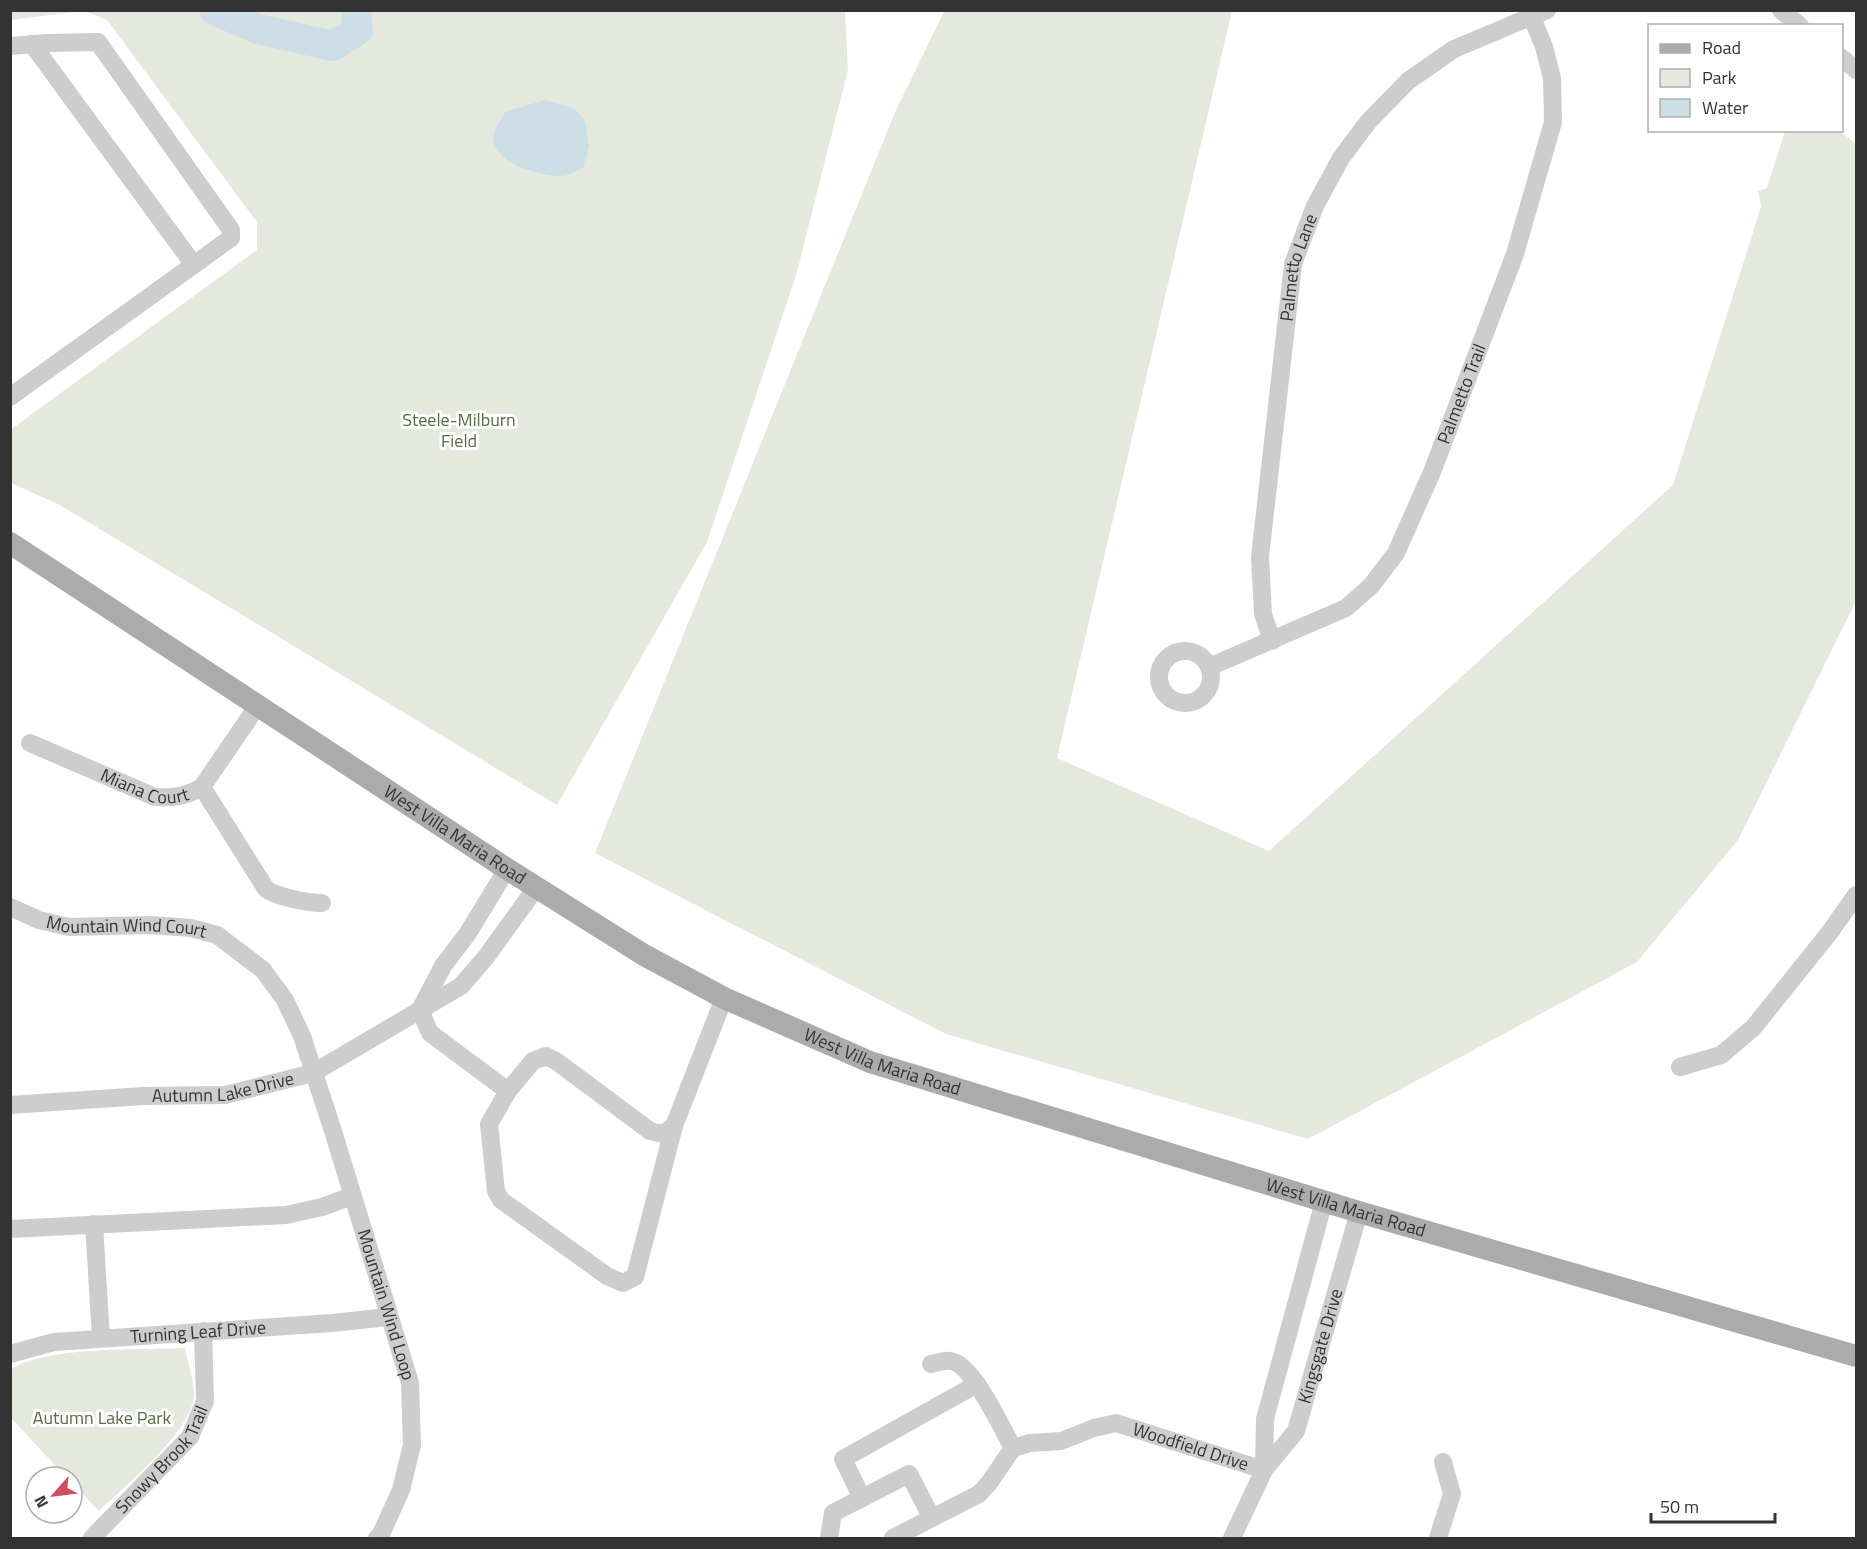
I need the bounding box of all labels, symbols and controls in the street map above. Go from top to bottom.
legend [1648,24,1843,132]
text: Road [1702,34,1741,61]
text: Park [1702,64,1737,91]
text: Water [1702,94,1748,121]
street label: Palmetto Lane [1273,210,1324,323]
street label: Palmetto Trail [1430,340,1493,448]
park label: Steele-Milburn Field [402,406,516,454]
street label: Miana Court [96,761,193,810]
street label: West Villa Maria Road [379,778,532,891]
street label: Mountain Wind Court [44,908,211,945]
street label: West Villa Maria Road [800,1021,964,1102]
street label: Autumn Lake Drive [152,1064,296,1109]
street label: West Villa Maria Road [1263,1170,1429,1244]
street label: Mountain Wind Loop [351,1226,422,1383]
street label: Kingsgate Drive [1291,1285,1349,1407]
street label: Turning Leaf Drive [129,1314,267,1350]
street label: Snowy Brook Trail [109,1401,215,1520]
park label: Autumn Lake Park [33,1404,172,1431]
street label: Woodfield Drive [1129,1415,1252,1477]
north arrow [24,1465,84,1525]
scale bar [1651,1486,1776,1524]
text: N [28,1492,54,1513]
text: 50 m [1660,1493,1699,1520]

